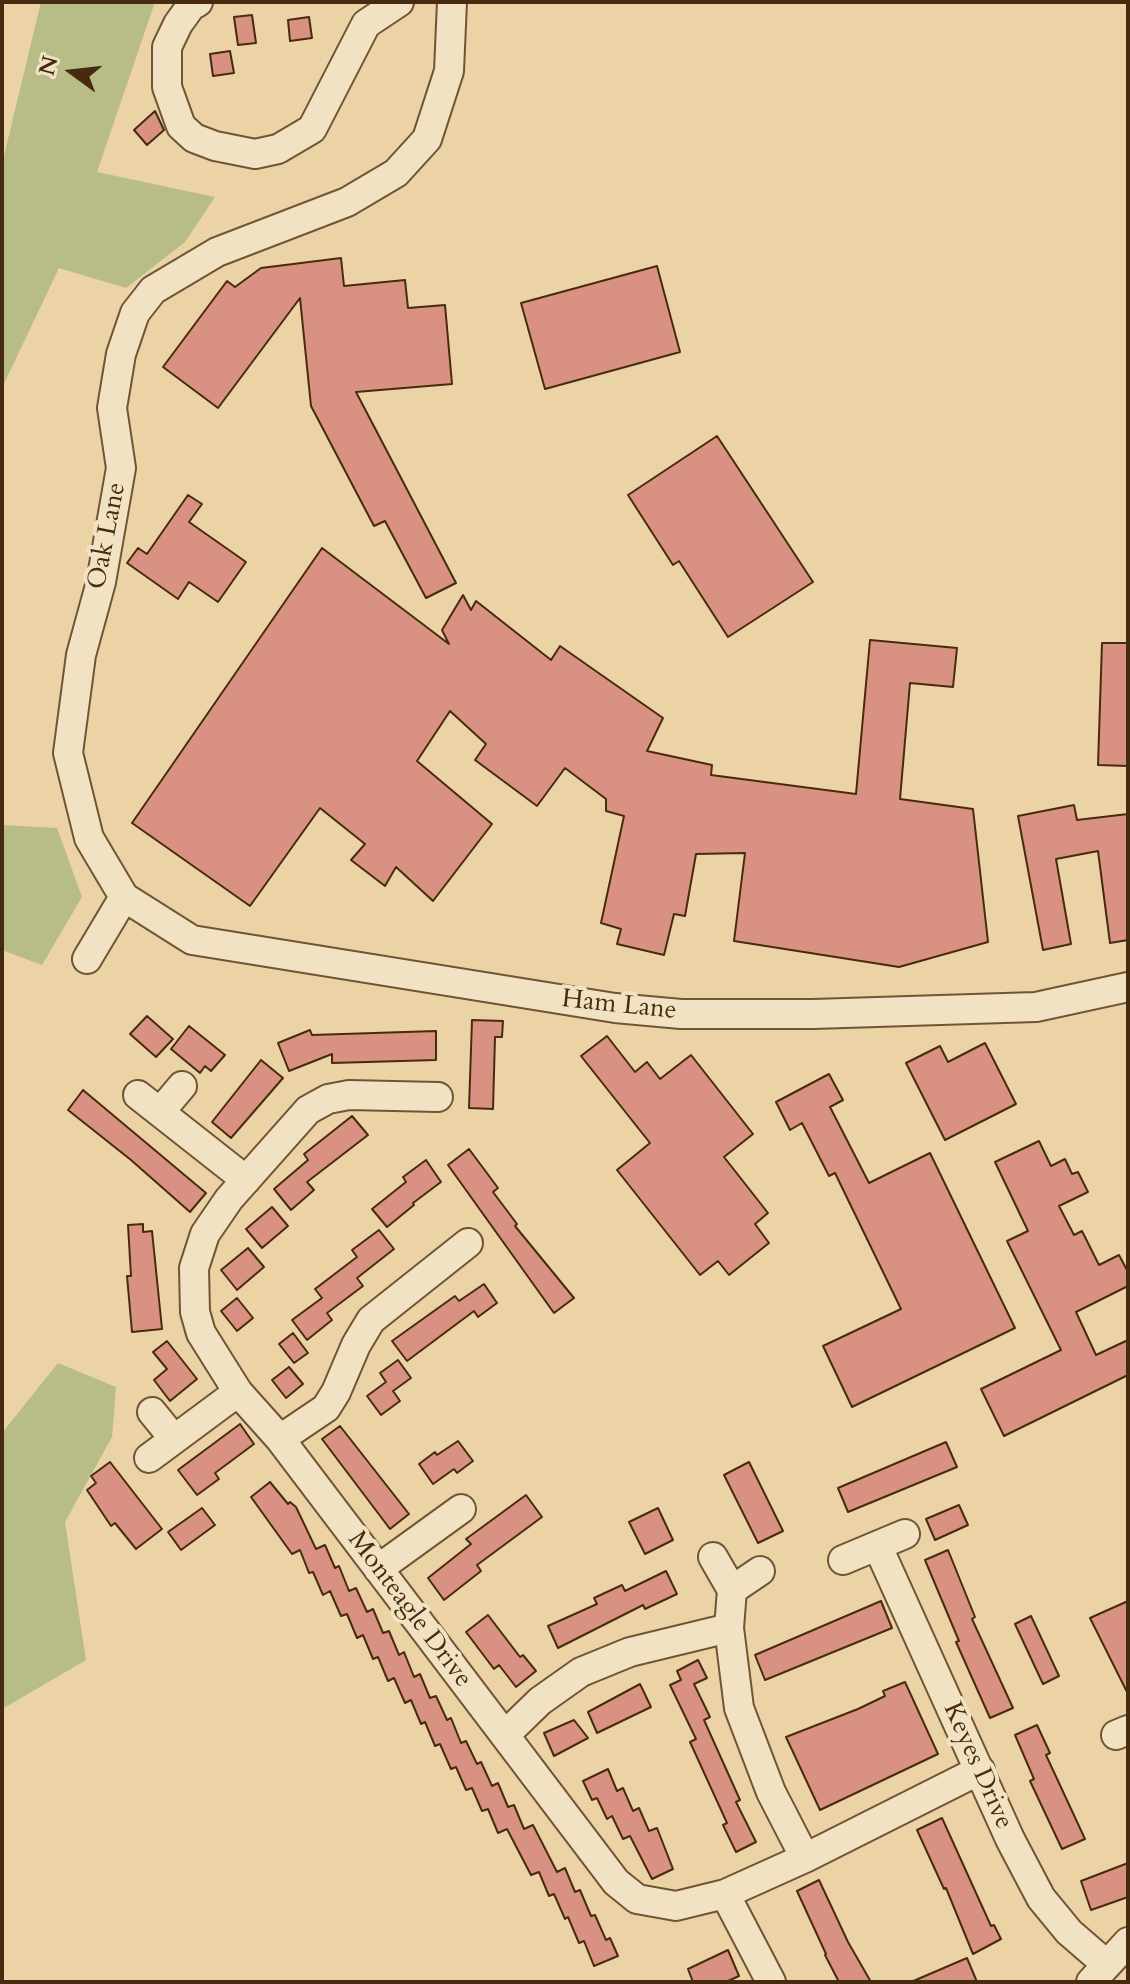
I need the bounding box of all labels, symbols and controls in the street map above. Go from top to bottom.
north arrow [32,32,112,112]
text: N [32,53,66,79]
street label: Oak Lane [82,480,134,592]
street label: Ham Lane [560,984,678,1028]
street label: Monteagle Drive [340,1526,478,1694]
street label: Keyes Drive [935,1698,1019,1834]

